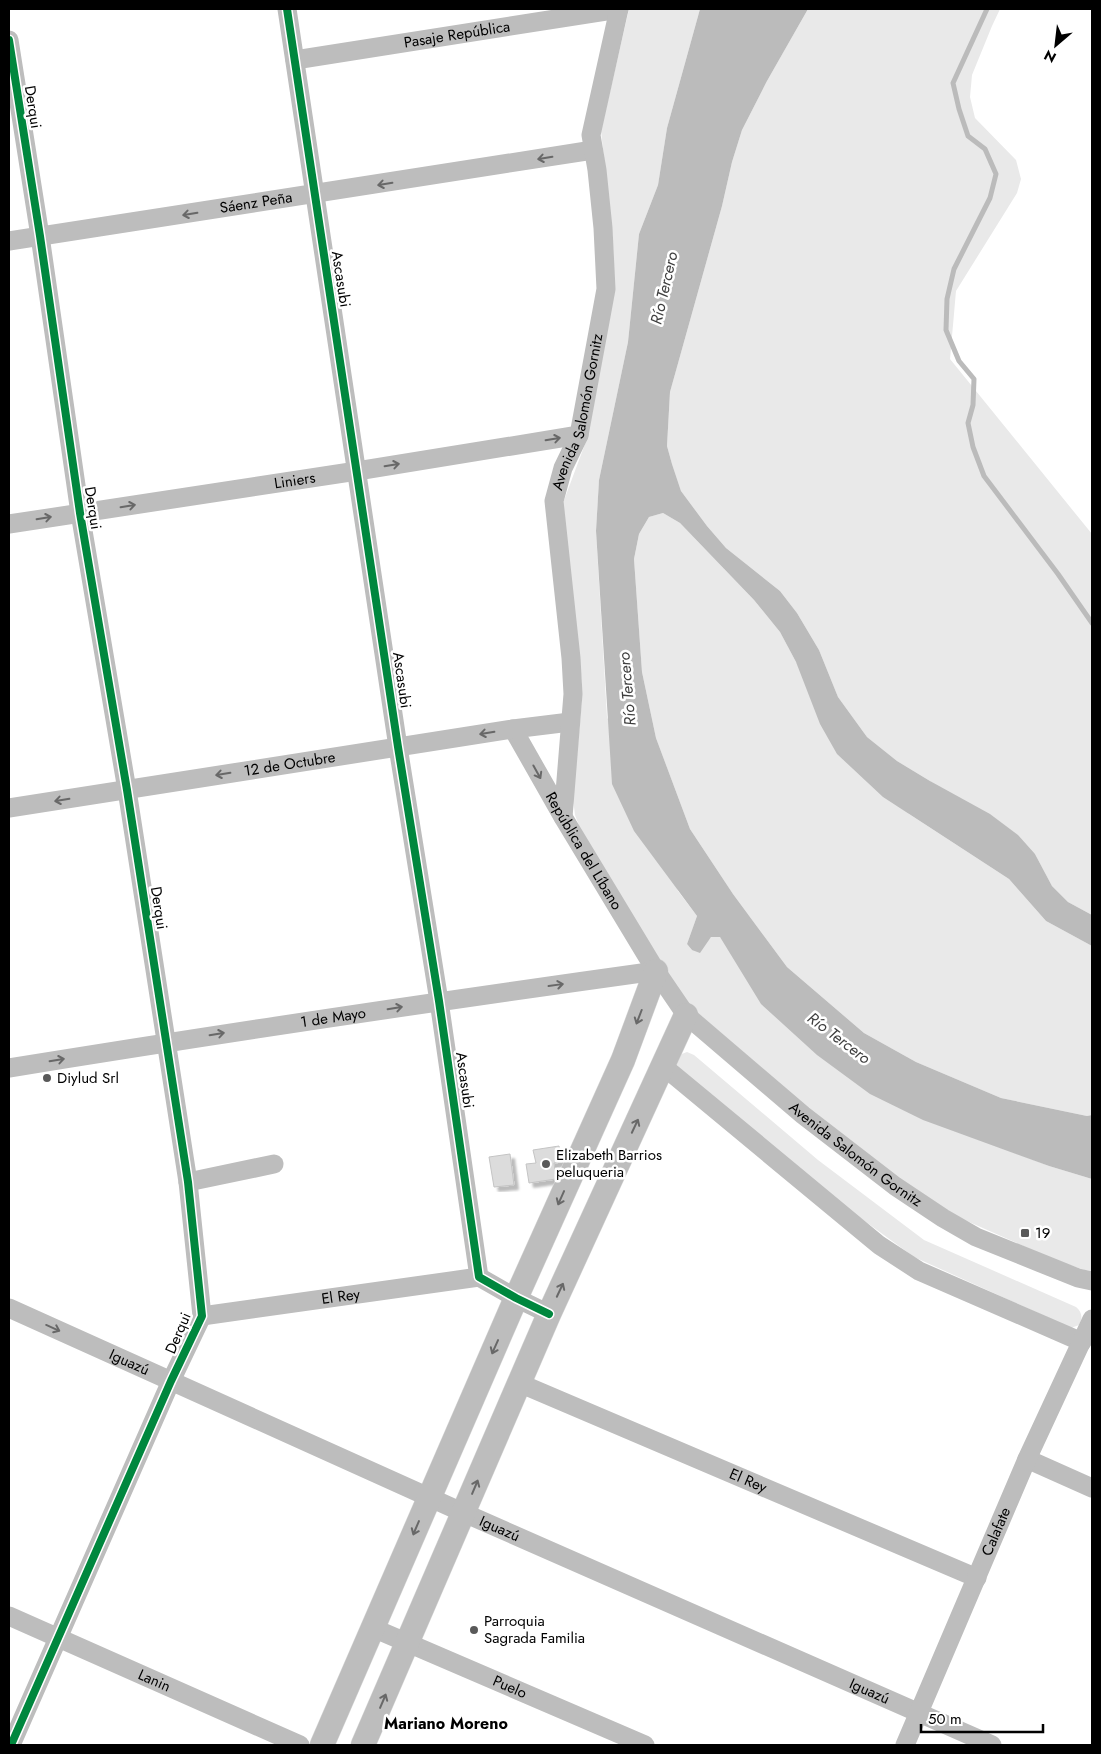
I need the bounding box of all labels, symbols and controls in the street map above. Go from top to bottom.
street label: Pasaje República [402,15,512,54]
north arrow [1031,20,1081,70]
text: N [1040,45,1060,68]
street label: Derqui [19,84,47,130]
one-way arrow [538,153,554,163]
one-way arrow [377,179,393,189]
street label: Sáenz Peña [218,186,294,219]
one-way arrow [182,209,198,219]
street label: Ascasubi [326,249,356,309]
water label: Río Tercero [645,249,684,327]
street label: Avenida Salomón Gornitz [546,332,609,493]
one-way arrow [544,434,560,444]
one-way arrow [384,460,400,470]
street label: Liniers [273,466,317,494]
street label: Derqui [79,485,107,531]
one-way arrow [119,500,135,510]
one-way arrow [36,513,52,523]
street label: Ascasubi [387,650,417,710]
water label: Río Tercero [612,651,642,727]
one-way arrow [479,729,495,739]
street label: 12 de Octubre [242,746,337,782]
one-way arrow [533,764,543,778]
one-way arrow [215,770,231,780]
street label: República del Líbano [540,788,628,914]
one-way arrow [55,795,71,805]
street label: Derqui [145,885,173,931]
one-way arrow [548,980,564,990]
street label: 1 de Mayo [299,1002,367,1033]
one-way arrow [387,1002,403,1012]
water label: Río Tercero [803,1007,876,1070]
one-way arrow [634,1009,643,1024]
one-way arrow [209,1029,225,1039]
street label: Ascasubi [450,1050,480,1110]
one-way arrow [48,1055,64,1065]
place label: Diylud Srl [57,1067,119,1089]
marker: Diylud Srl [41,1072,53,1084]
street label: Avenida Salomón Gornitz [784,1097,927,1212]
one-way arrow [631,1119,640,1134]
place label: Elizabeth Barrios peluqueria [556,1144,662,1183]
marker: Elizabeth Barrios peluqueria [540,1158,552,1170]
one-way arrow [555,1190,565,1205]
place label: 19 [1035,1222,1050,1244]
marker: 19 [1019,1227,1031,1239]
street label: El Rey [320,1283,362,1310]
one-way arrow [556,1283,565,1298]
street label: Derqui [159,1309,197,1357]
one-way arrow [45,1324,60,1333]
one-way arrow [489,1339,499,1354]
street label: Iguazú [106,1344,153,1381]
street label: El Rey [726,1463,771,1498]
one-way arrow [470,1480,480,1495]
street label: Calafate [976,1504,1016,1559]
street label: Iguazú [476,1510,523,1547]
one-way arrow [410,1520,420,1535]
place label: Parroquia Sagrada Familia [484,1610,585,1649]
marker: Parroquia Sagrada Familia [468,1624,480,1636]
street label: Lanin [135,1664,174,1697]
street label: Puelo [489,1670,530,1704]
street label: Iguazú [846,1673,893,1710]
one-way arrow [379,1693,388,1708]
scale bar [921,1702,1044,1734]
text: 50 m [928,1708,962,1730]
district label: Mariano Moreno [384,1712,508,1735]

